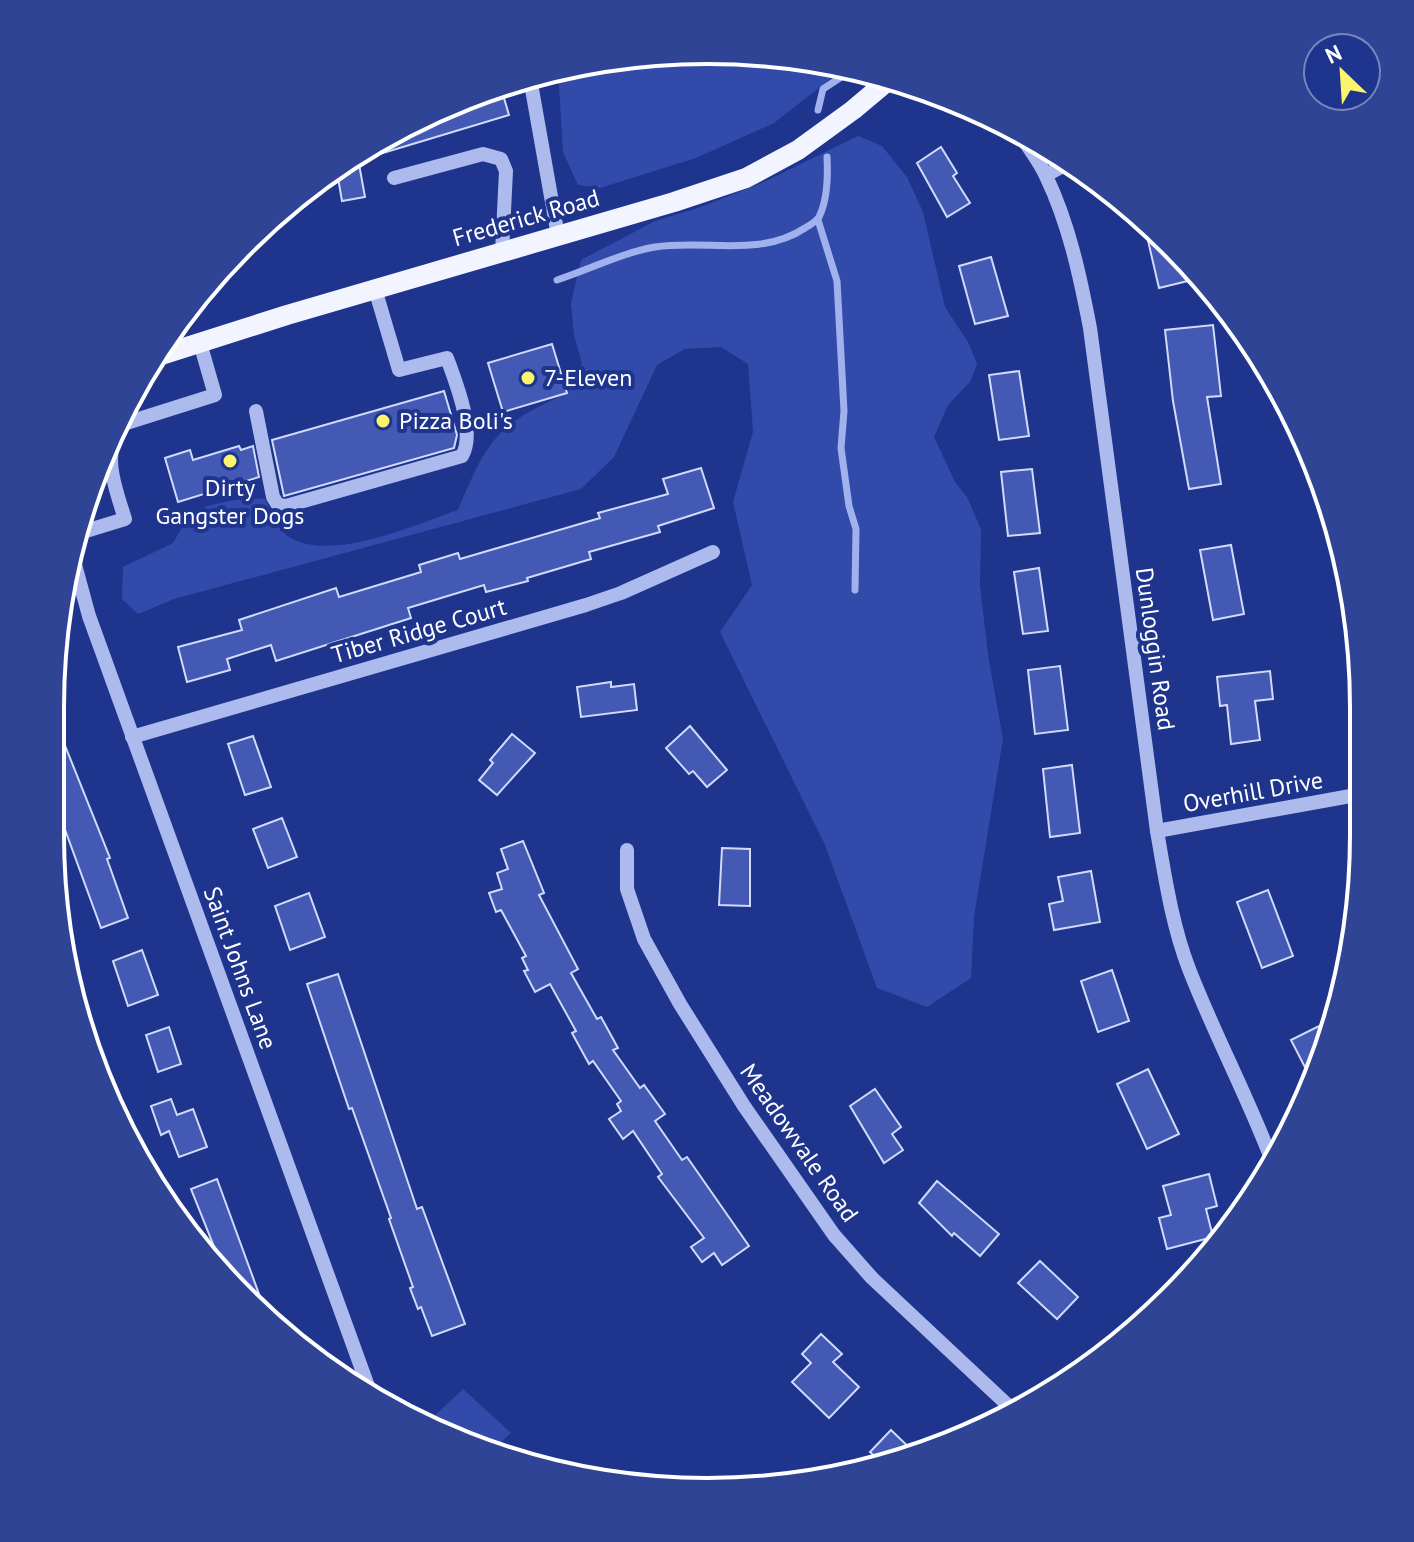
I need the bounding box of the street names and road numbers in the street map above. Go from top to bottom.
street label: Frederick Road [449,182,603,253]
street label: Dunloggin Road [1129,565,1182,732]
street label: Tiber Ridge Court [328,591,510,670]
street label: Overhill Drive [1181,764,1325,819]
street label: Saint Johns Lane [197,882,284,1053]
street label: Meadowvale Road [733,1058,866,1228]

